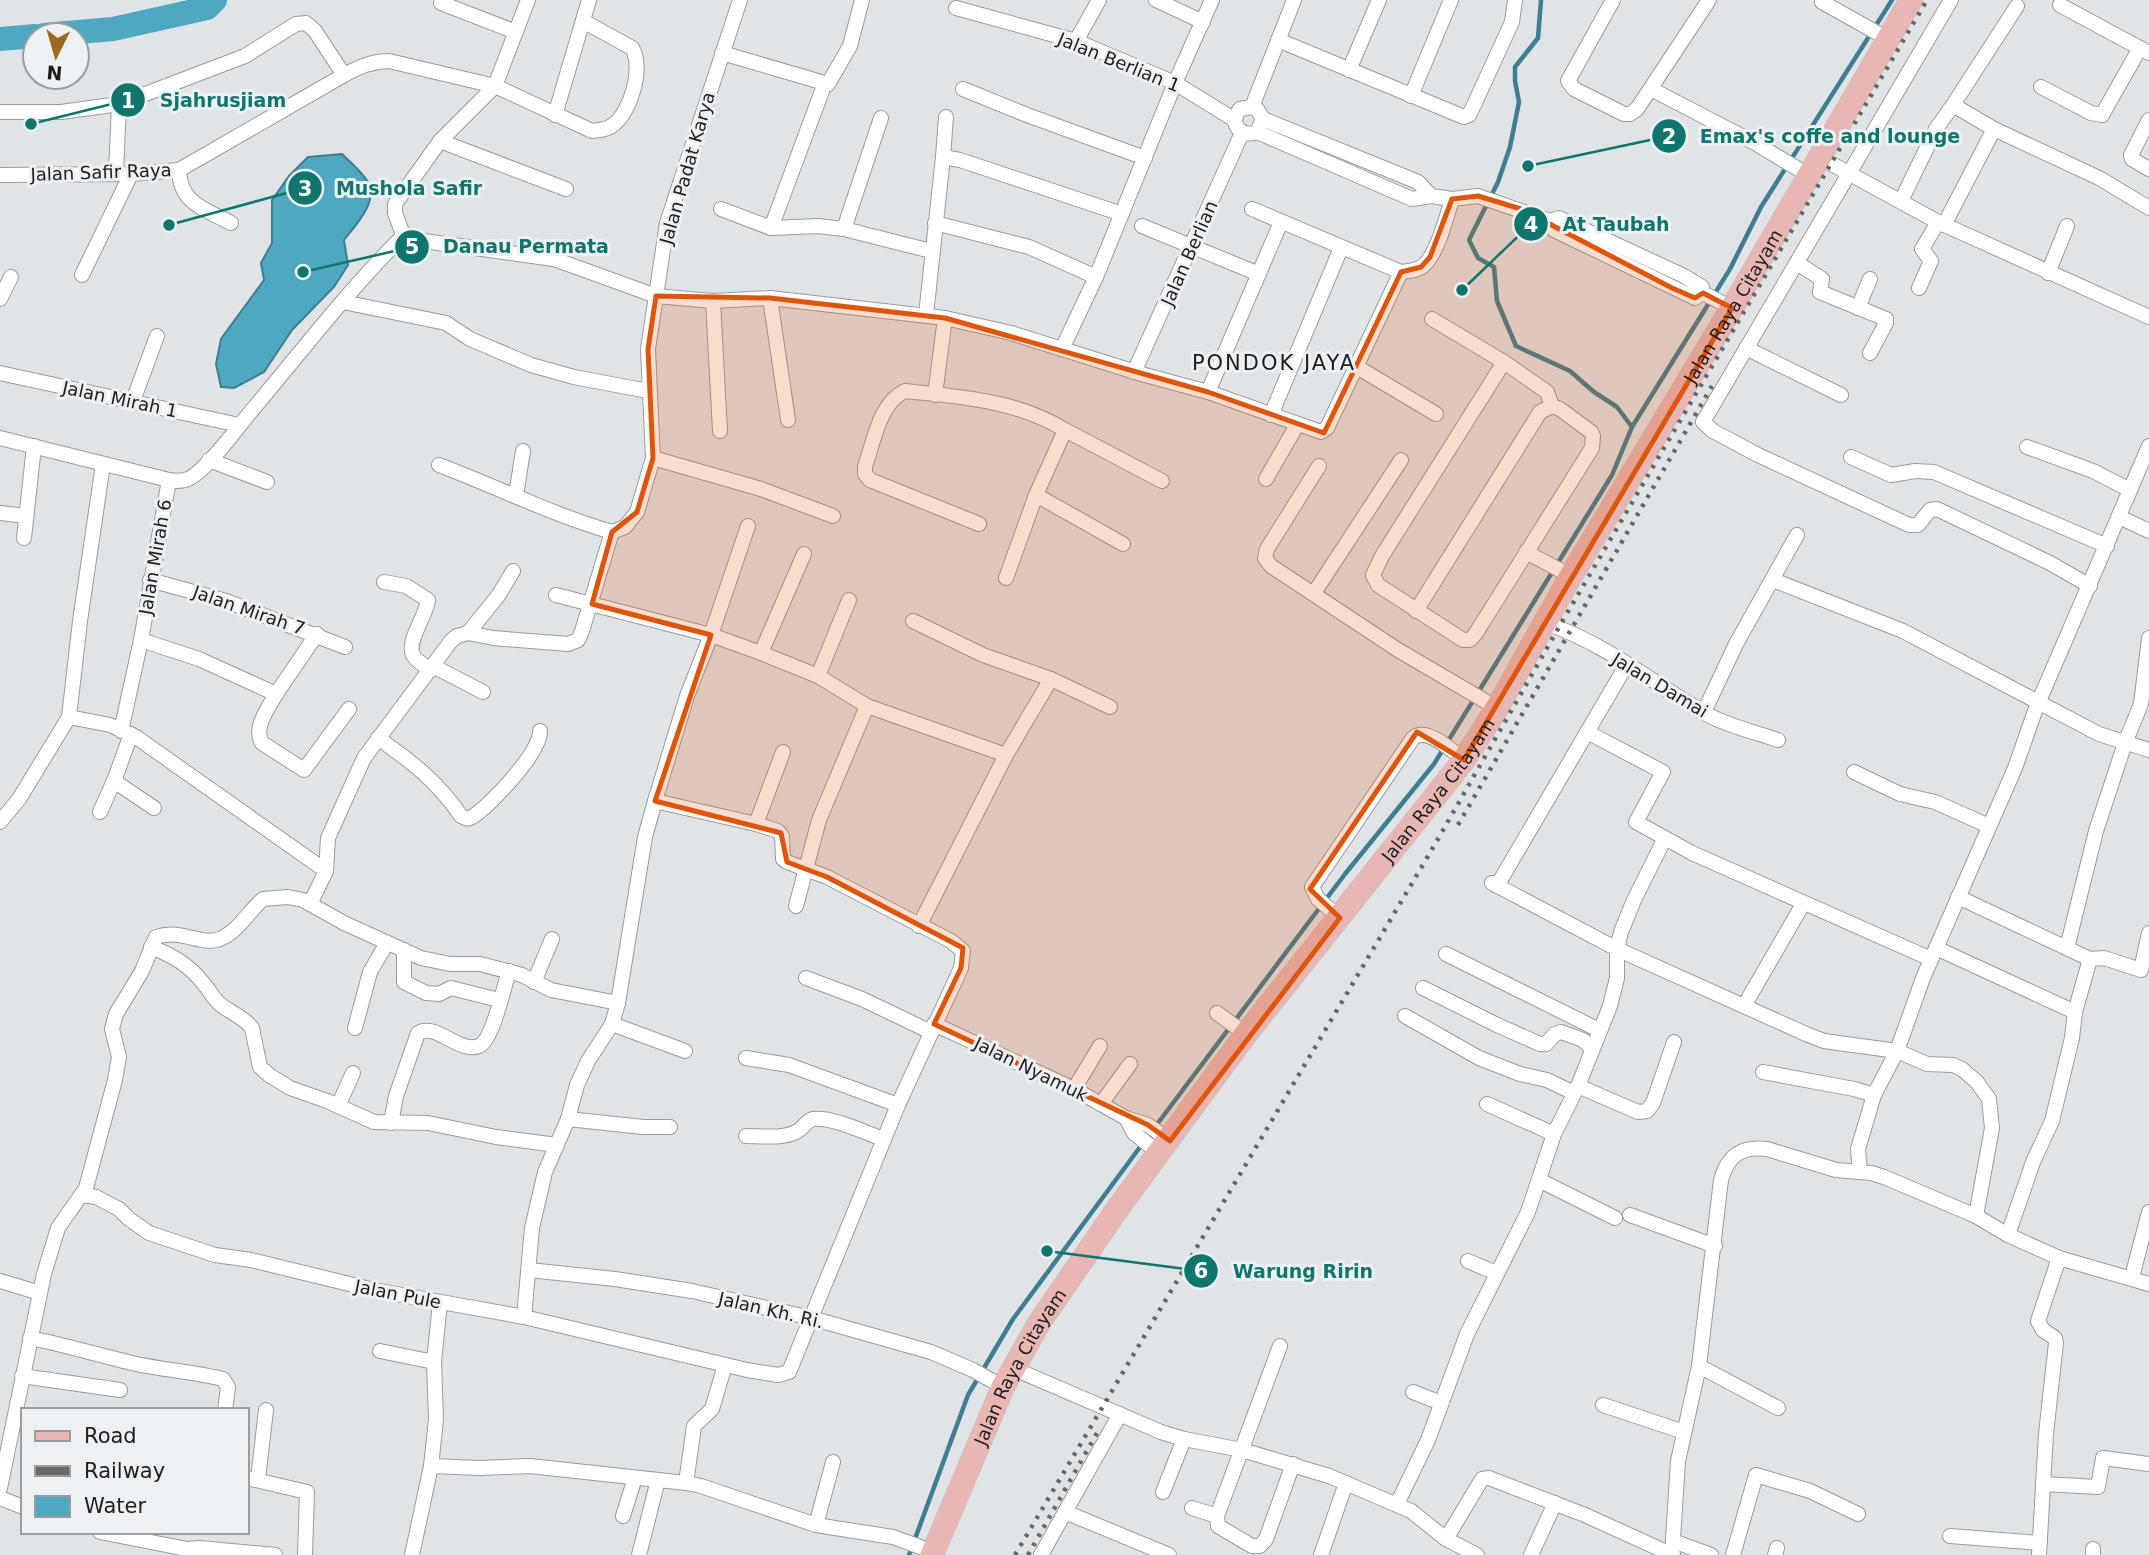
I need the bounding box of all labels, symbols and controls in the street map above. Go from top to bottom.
north arrow [21,21,91,91]
street label: Jalan Berlian 1 [1054,28,1183,96]
text: N [46,61,63,85]
callout: Sjahrusjiam [111,80,300,120]
text: 1 [121,89,135,113]
text: Sjahrusjiam [160,89,286,111]
street label: Jalan Padat Karya [655,89,719,248]
callout: Emax's coffe and lounge [1651,116,1975,156]
text: 2 [1662,125,1676,149]
text: Emax's coffe and lounge [1700,125,1960,147]
street label: Jalan Safir Raya [29,159,172,185]
callout: Mushola Safir [287,168,496,208]
text: 3 [298,177,312,201]
text: Mushola Safir [336,177,483,199]
street label: Jalan Berlian [1156,197,1222,310]
callout: At Taubah [1514,204,1684,244]
text: 4 [1524,213,1538,237]
text: At Taubah [1562,213,1670,235]
street label: Jalan Raya Citayam [1678,225,1786,388]
callout: Danau Permata [395,227,623,267]
text: 5 [405,235,419,259]
text: Danau Permata [443,235,609,257]
district label: PONDOK JAYA [1192,351,1356,375]
street label: Jalan Mirah 1 [60,376,179,421]
street label: Jalan Mirah 6 [134,498,176,617]
street label: Jalan Mirah 7 [189,581,308,639]
street label: Jalan Damai [1607,648,1712,722]
street label: Jalan Raya Citayam [1376,714,1499,867]
street label: Jalan Nyamuk [970,1032,1092,1106]
callout: Warung Ririn [1184,1251,1387,1291]
text: 6 [1194,1259,1208,1283]
text: Warung Ririn [1233,1260,1373,1282]
street label: Jalan Pule [352,1275,443,1313]
street label: Jalan Raya Citayam [969,1284,1070,1449]
street label: Jalan Kh. Ri. [715,1287,826,1332]
legend [21,1408,248,1534]
text: Road [84,1424,137,1448]
text: Railway [84,1459,165,1483]
text: Water [84,1494,146,1518]

